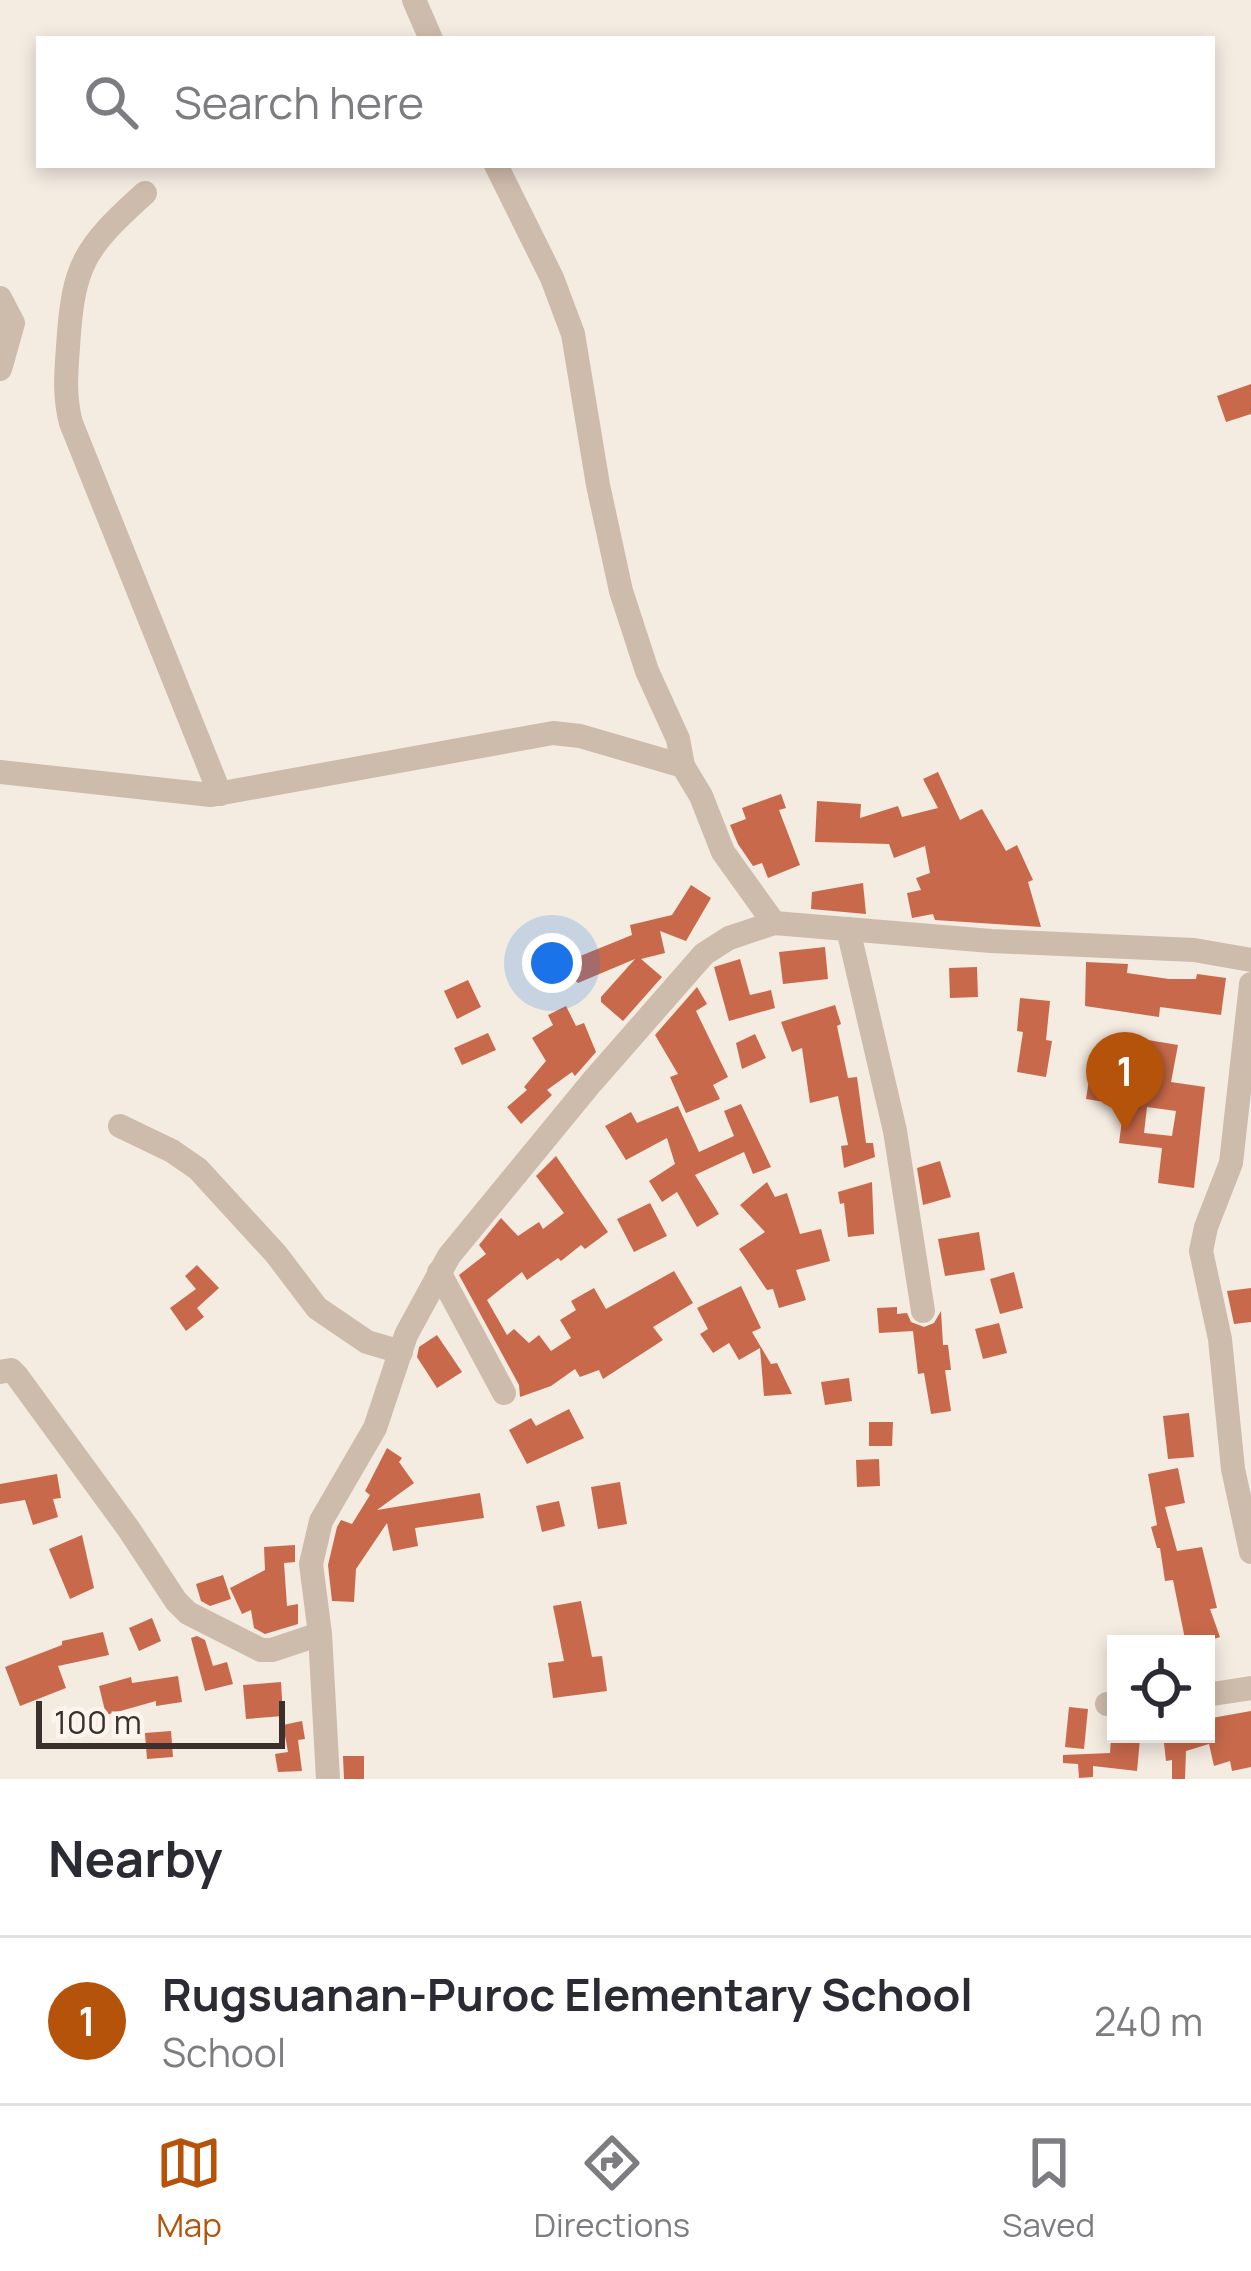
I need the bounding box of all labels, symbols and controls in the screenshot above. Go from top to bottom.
search box [36,36,1215,168]
icon: search [78,69,144,135]
text: Search here [174,71,424,133]
your location [522,933,582,993]
pin: 1 [1086,1032,1164,1131]
map controls [1107,1635,1215,1743]
button: locate [1107,1635,1215,1743]
scale bar [36,1695,285,1748]
text: 100 m [54,1699,142,1744]
text: Nearby [48,1823,223,1892]
text: Rugsuanan-Puroc Elementary School [162,1963,973,2025]
text: 1 [78,1994,96,2048]
text: 240 m [1094,1994,1203,2048]
text: School [162,2025,286,2079]
tab: Map [156,2130,222,2247]
tab: Directions [534,2130,690,2247]
tab: Saved [1002,2130,1095,2247]

